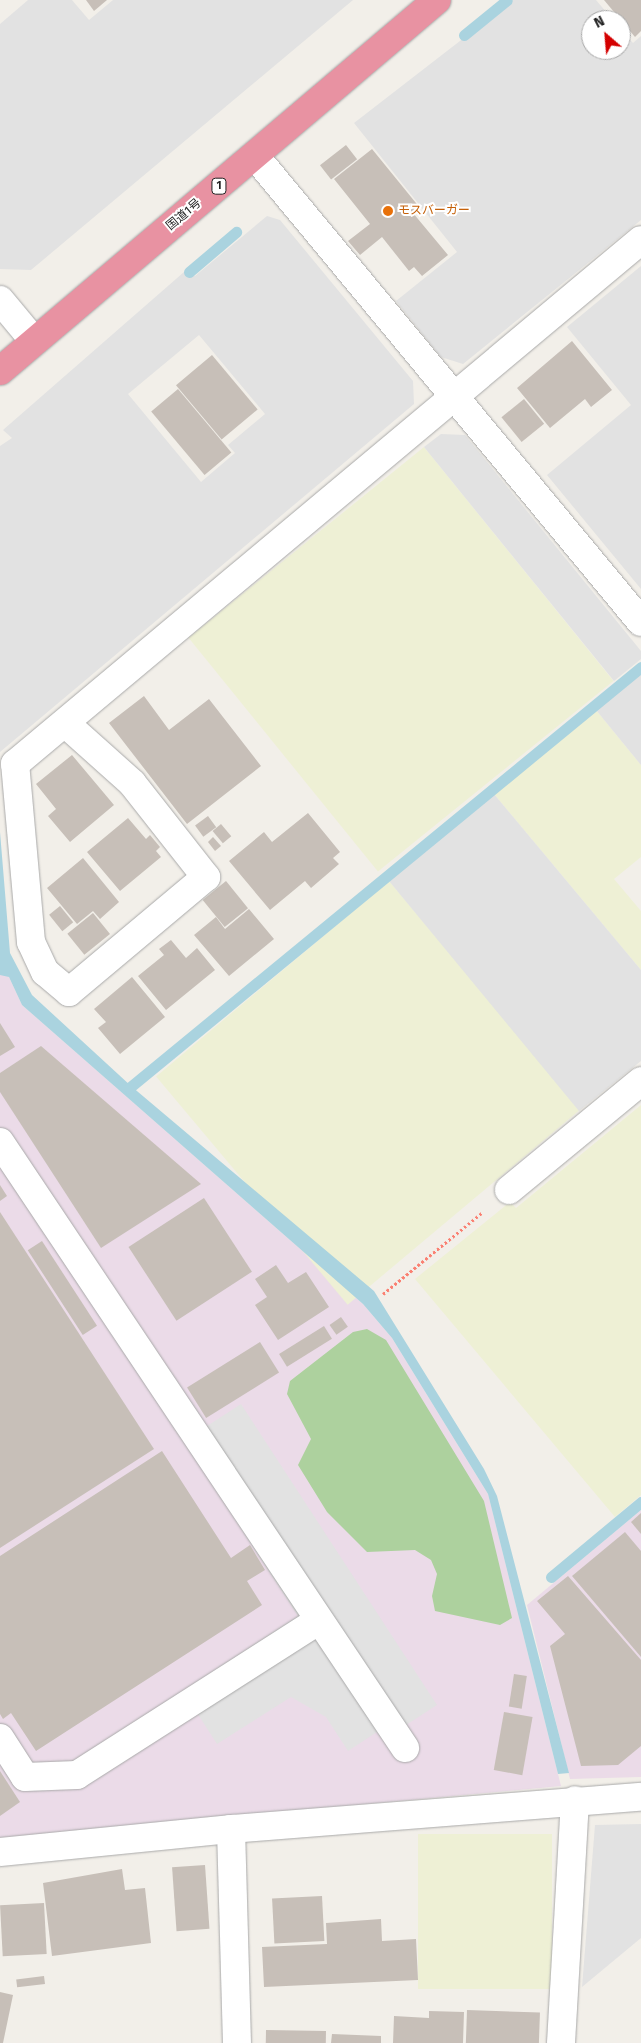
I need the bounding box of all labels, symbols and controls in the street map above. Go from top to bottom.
north arrow [581,10,631,60]
text: N [591,12,607,32]
road number: 1 [210,178,228,195]
street label: 国道1号 [164,196,204,234]
place label: モスバーガー [398,204,470,218]
marker: モスバーガー [382,205,394,217]

